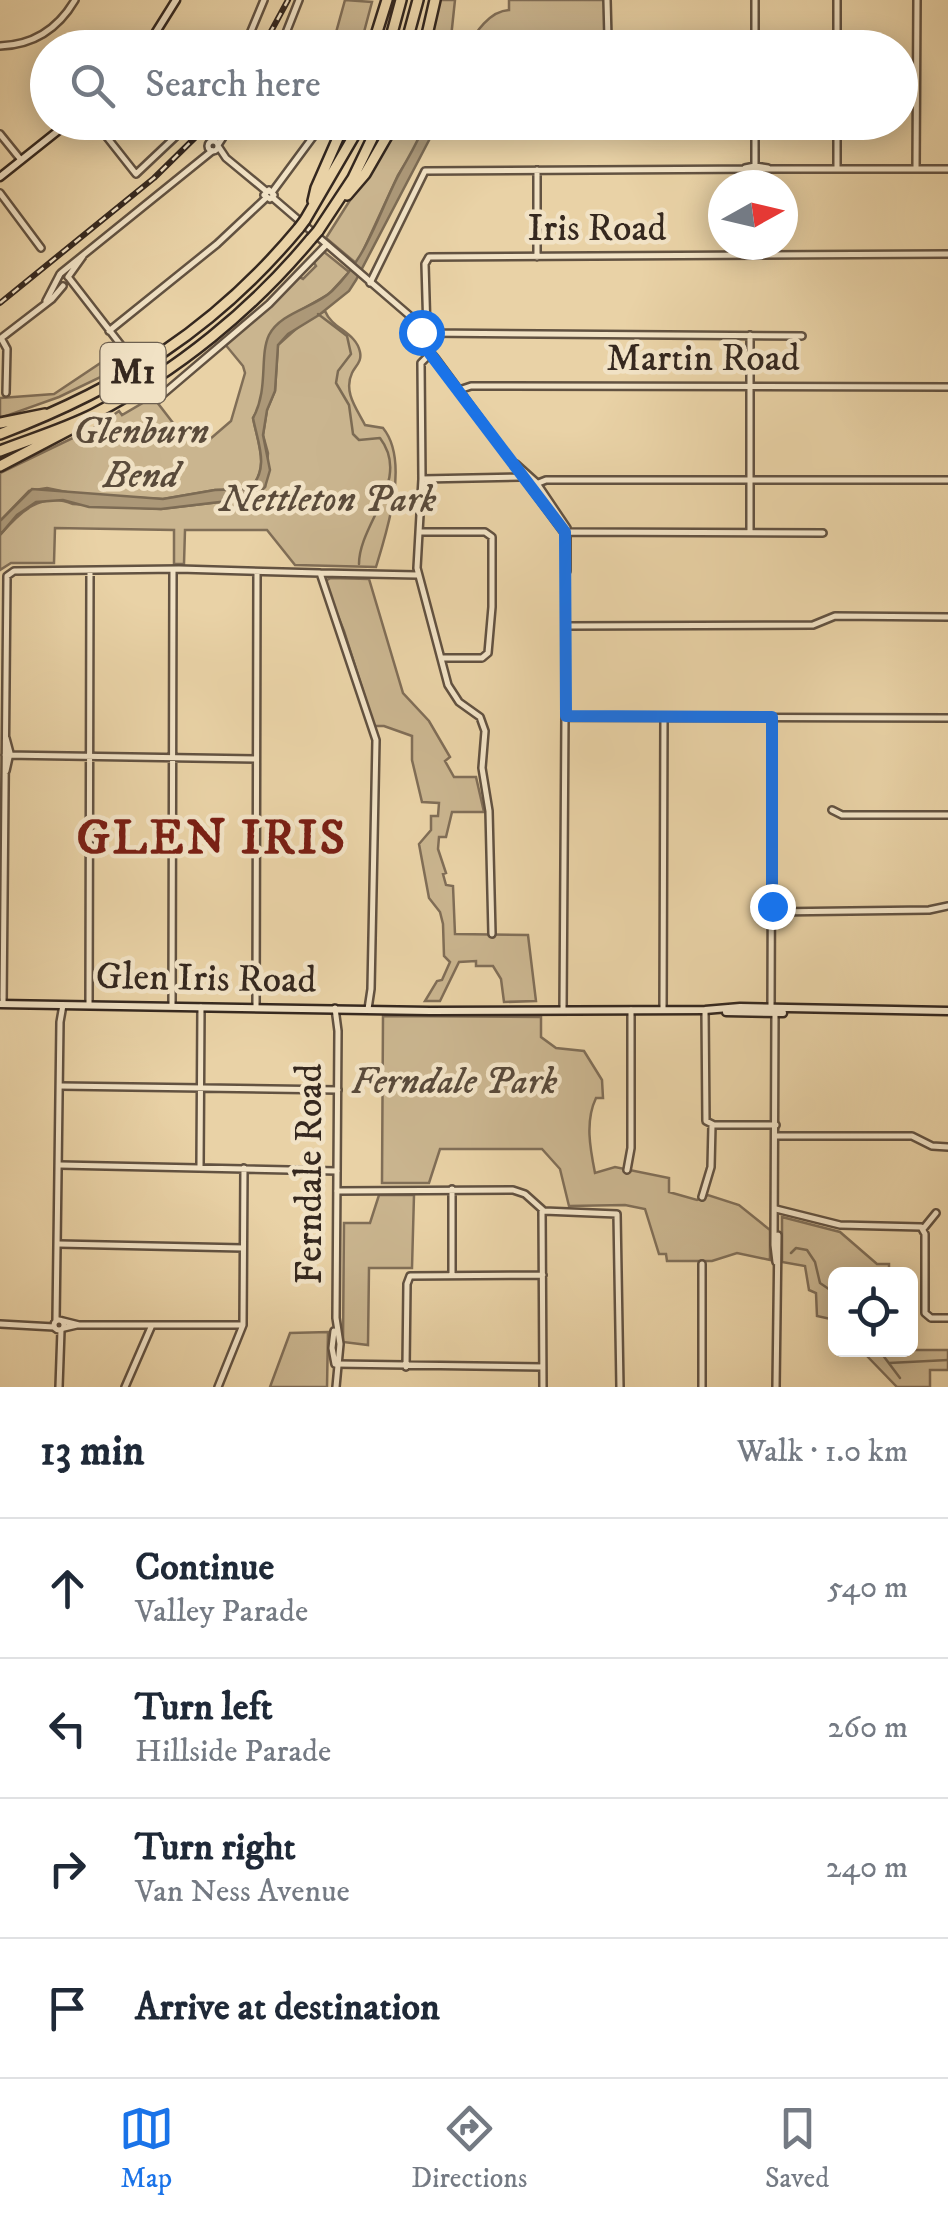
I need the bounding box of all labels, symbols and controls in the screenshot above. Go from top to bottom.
search box [30,30,918,140]
icon: search [65,58,120,113]
text: Search here [145,61,321,109]
north arrow [708,170,798,260]
street label: Iris Road [527,205,667,253]
route start [399,310,445,356]
street label: Martin Road [606,335,800,383]
road number: M1 [100,343,166,403]
park label: Glenburn Bend [73,408,209,500]
park label: Nettleton Park [218,476,436,524]
district label: GLEN IRIS [77,809,347,869]
route end [750,884,796,930]
street label: Glen Iris Road [95,953,317,1005]
park label: Ferndale Park [351,1058,557,1106]
street label: Ferndale Road [286,1064,334,1284]
map controls [828,1267,918,1357]
button: locate [828,1267,918,1357]
text: 13 min [40,1426,144,1478]
text: Walk · 1.0 km [737,1432,908,1472]
text: Continue [135,1544,274,1592]
icon: ahead [40,1561,95,1616]
text: 540 m [827,1568,908,1608]
text: Valley Parade [135,1592,308,1632]
text: Turn left [135,1684,273,1732]
icon: left [40,1701,95,1756]
text: 260 m [828,1708,908,1748]
text: Hillside Parade [135,1732,331,1772]
text: Turn right [135,1824,296,1872]
icon: right [40,1841,95,1896]
text: 240 m [826,1848,908,1888]
text: Van Ness Avenue [135,1872,350,1912]
icon: arrive [40,1981,95,2036]
text: Arrive at destination [135,1984,440,2032]
tab: Map [119,2101,174,2196]
tab: Directions [411,2101,527,2196]
tab: Saved [765,2101,829,2196]

